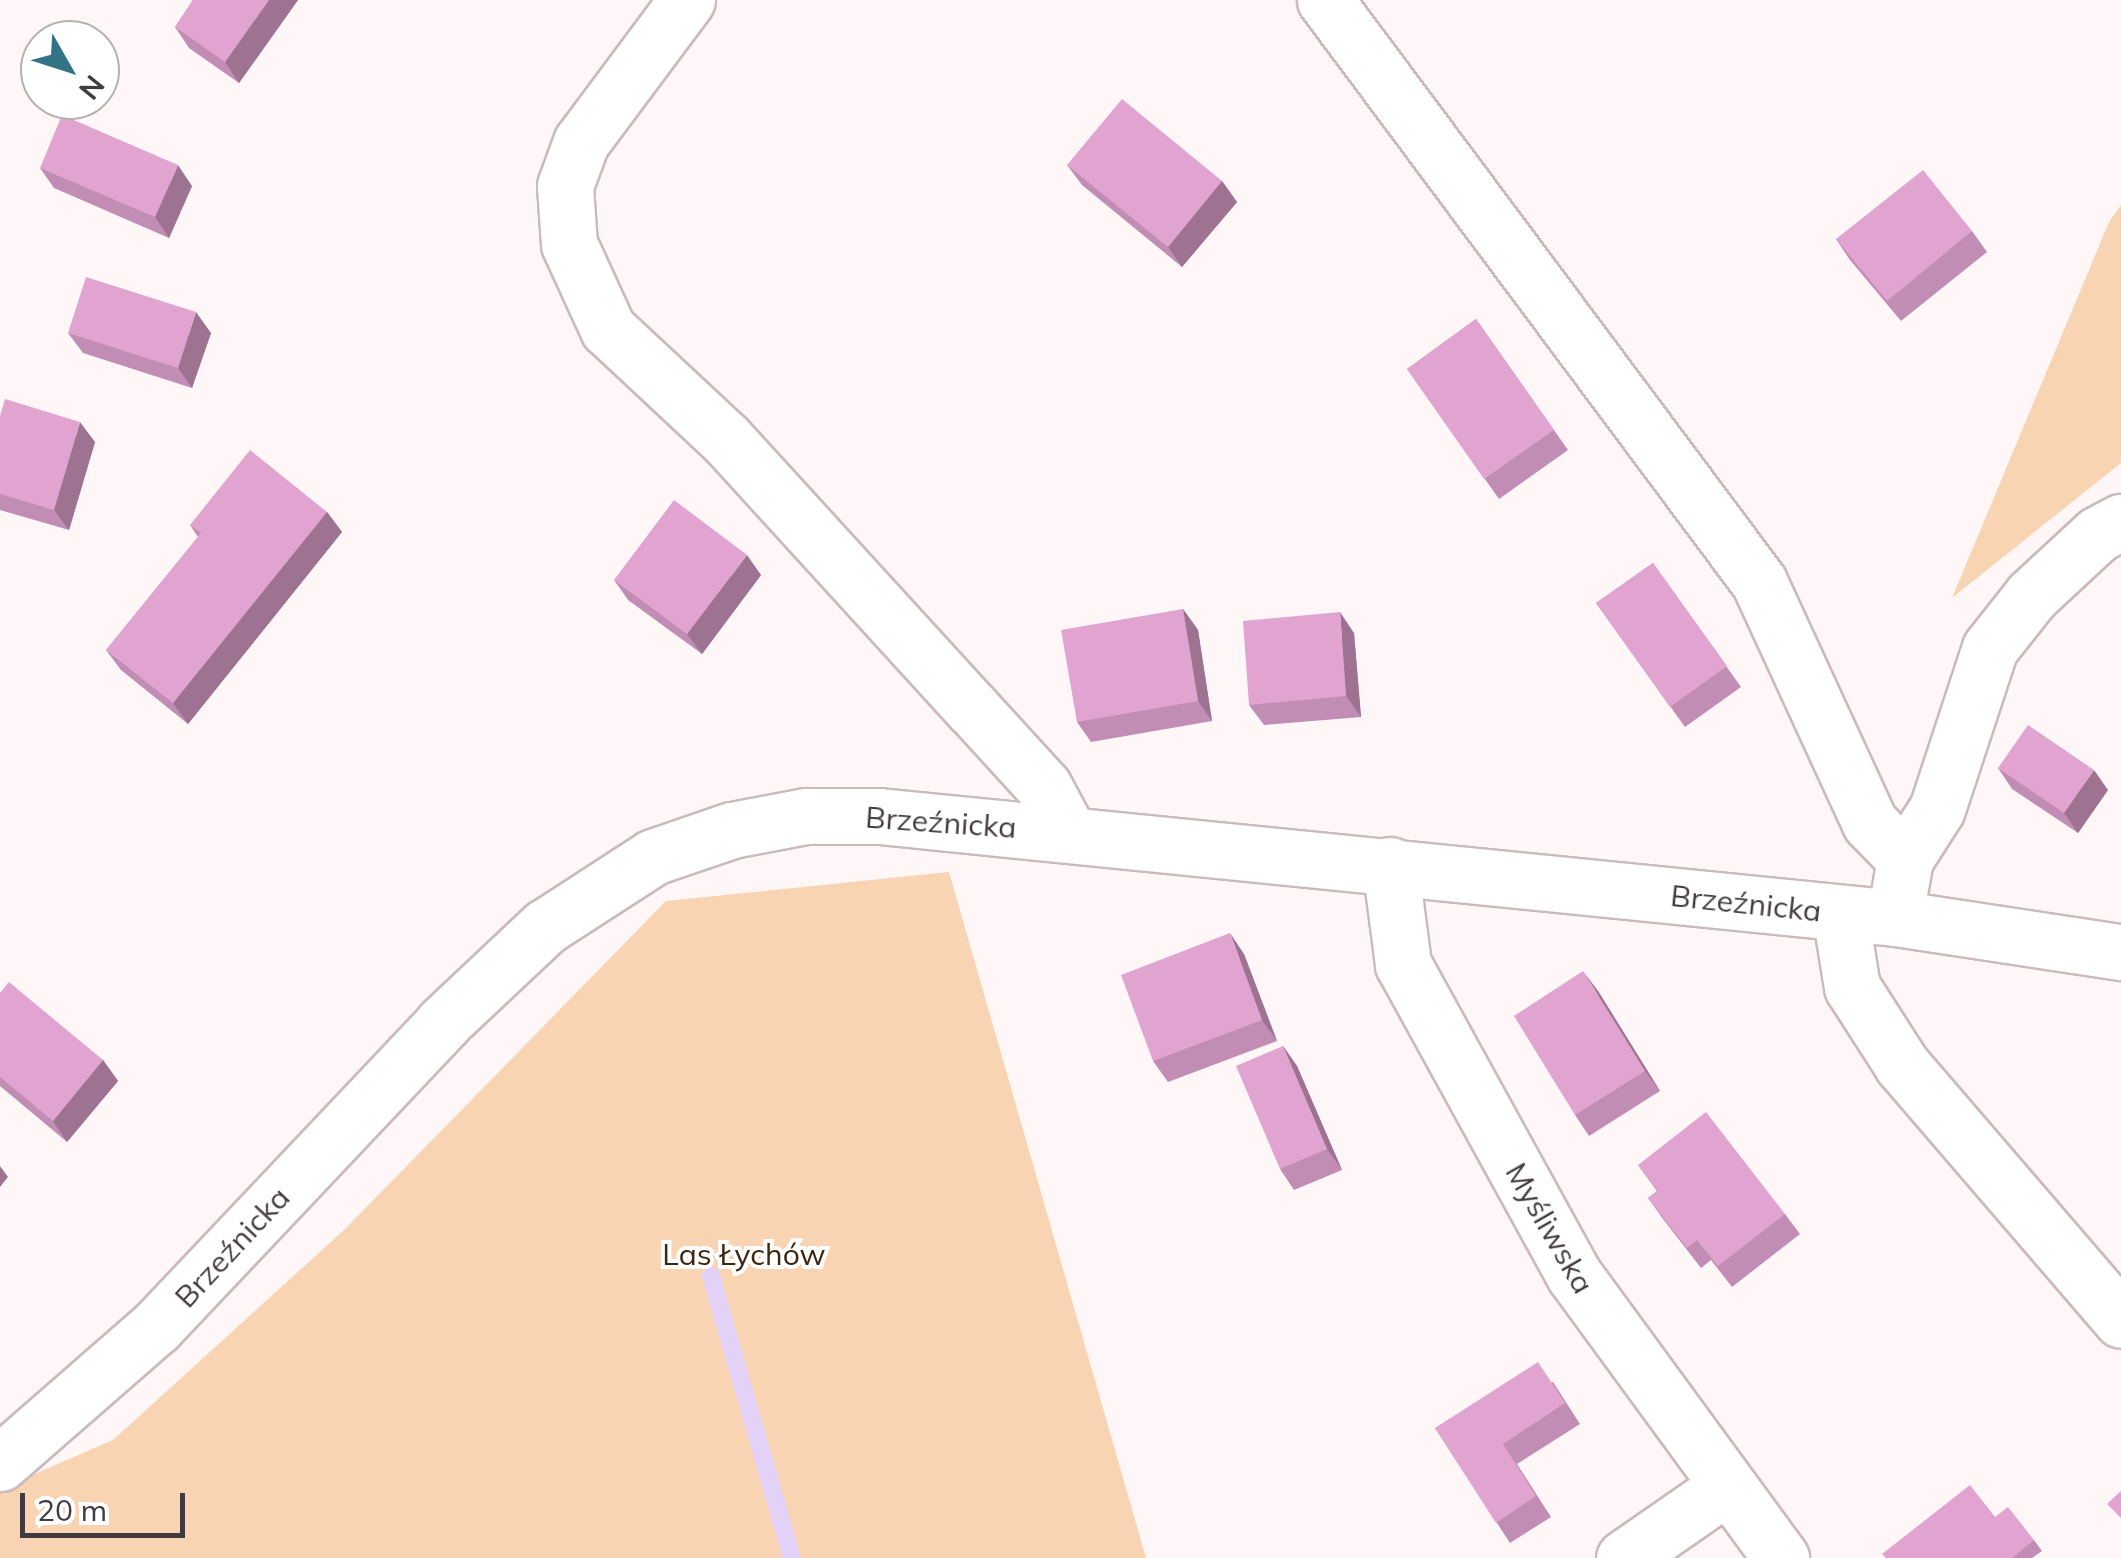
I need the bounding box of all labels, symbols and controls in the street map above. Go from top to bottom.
north arrow [20,20,120,120]
text: N [72,69,112,107]
street label: Brzeźnicka [864,799,1018,845]
street label: Brzeźnicka [1669,877,1823,929]
street label: Myśliwska [1498,1156,1602,1300]
street label: Brzeźnicka [167,1179,297,1315]
park label: Las Łychów [662,1236,826,1272]
scale bar [25,1473,190,1535]
text: 20 m [37,1491,107,1529]

